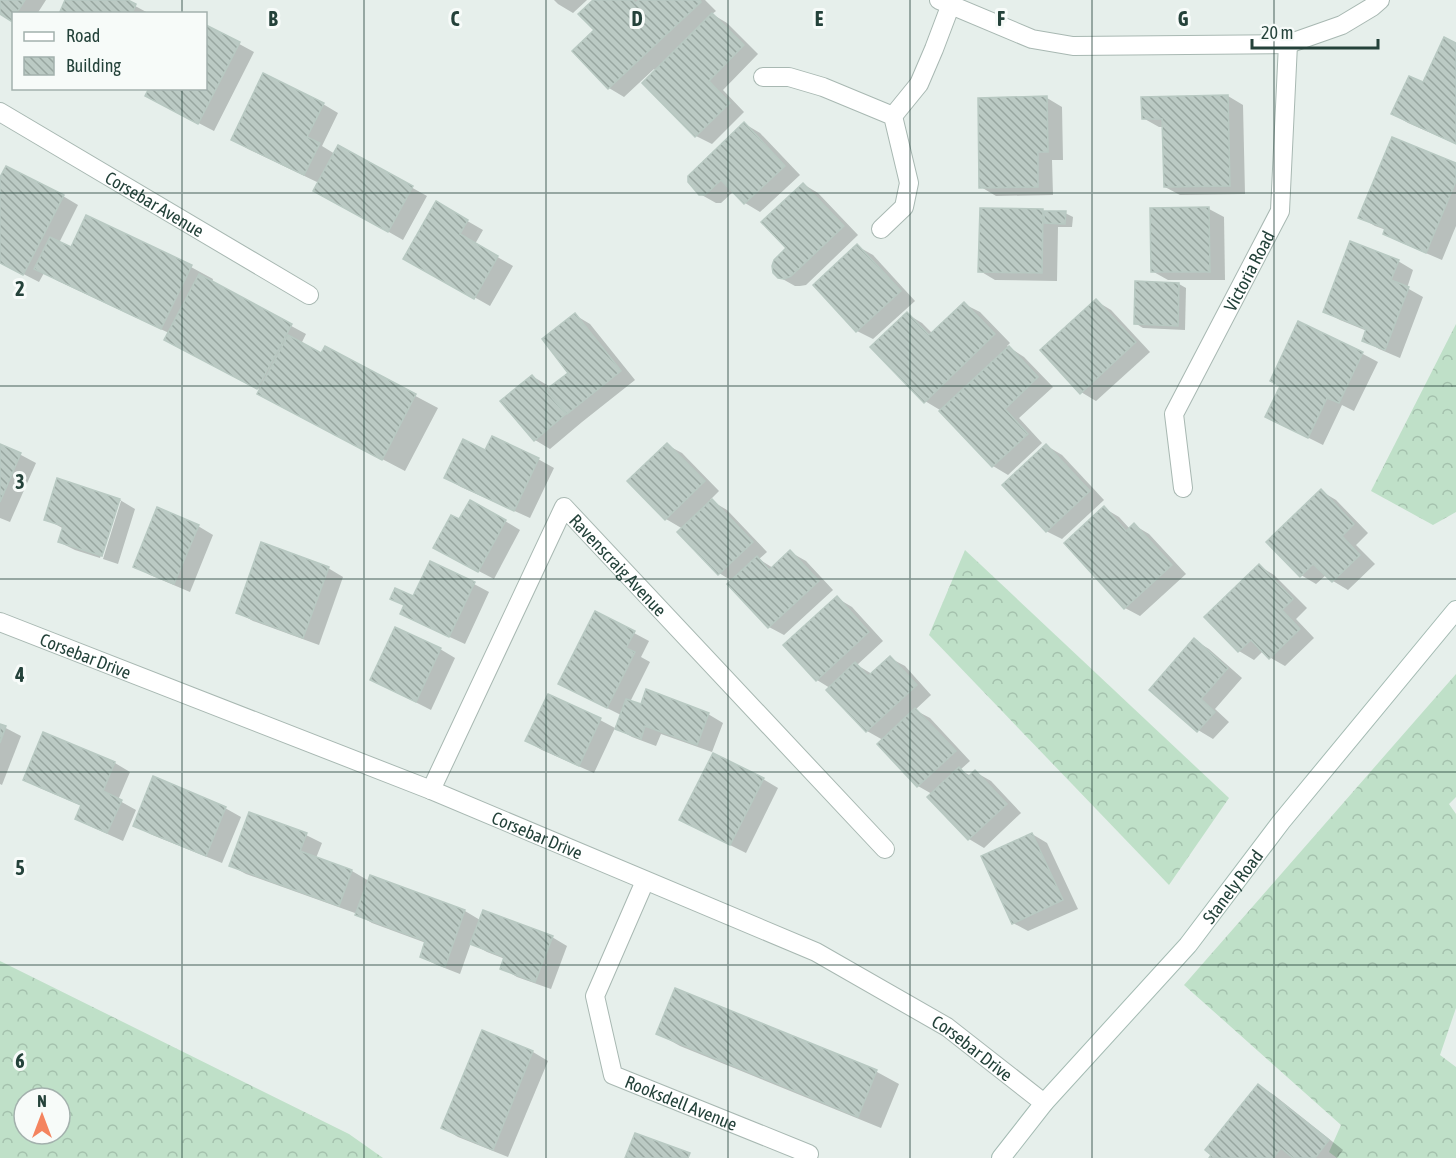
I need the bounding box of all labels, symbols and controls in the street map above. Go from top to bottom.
text: B [268,7,278,30]
text: C [451,7,460,30]
text: D [631,7,643,30]
text: E [815,7,824,30]
text: F [997,7,1005,30]
text: G [1178,7,1189,30]
legend [12,12,207,90]
scale bar [1252,12,1378,50]
text: 20 m [1261,22,1293,43]
text: Road [66,25,100,46]
text: Building [66,55,121,76]
street label: Corsebar Avenue [102,166,208,241]
street label: Victoria Road [1219,227,1278,315]
text: 2 [15,277,25,300]
text: 3 [15,470,25,493]
street label: Ravenscraig Avenue [565,509,671,620]
street label: Corsebar Drive [37,628,134,683]
text: 4 [14,663,25,686]
street label: Corsebar Drive [489,806,586,863]
street label: Stanely Road [1198,845,1267,927]
text: 5 [15,856,25,879]
street label: Corsebar Drive [929,1010,1017,1085]
text: 6 [15,1049,25,1072]
street label: Rooksdell Avenue [622,1071,740,1134]
north arrow [12,1086,72,1146]
text: N [37,1092,47,1110]

